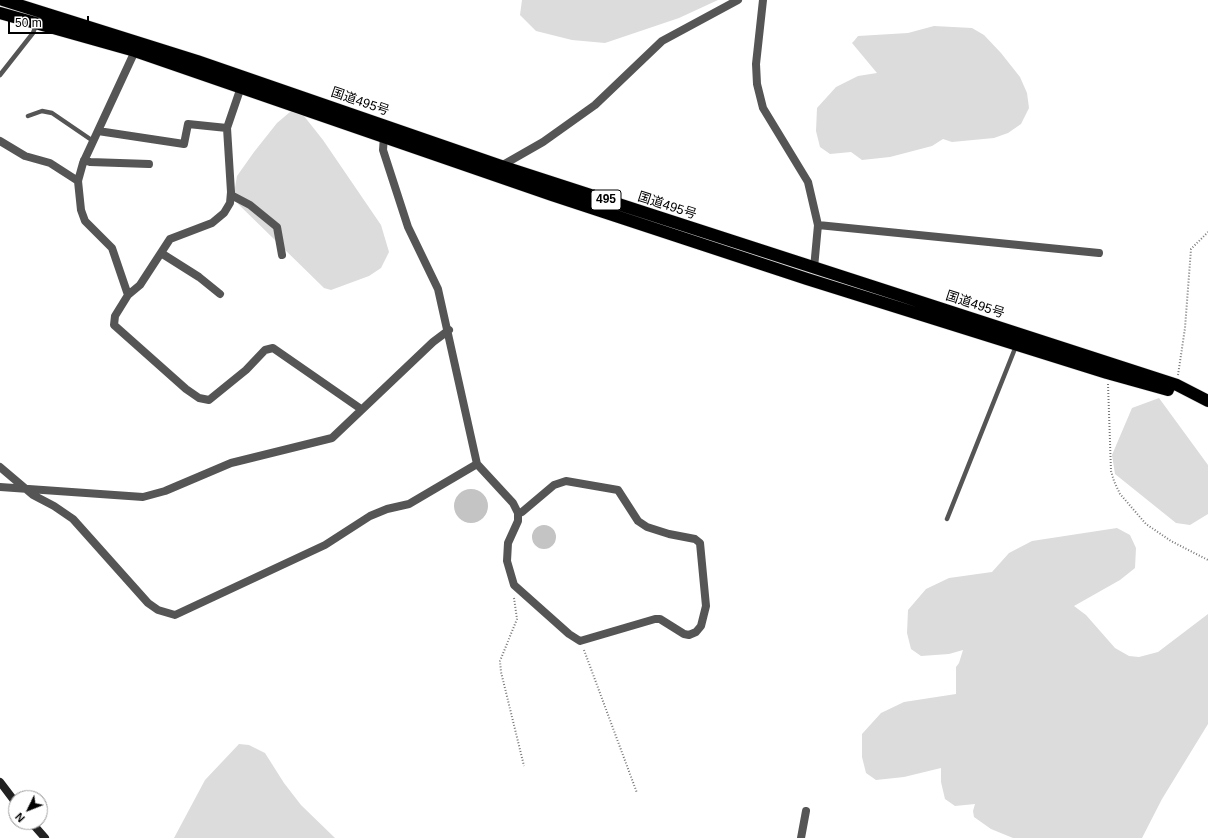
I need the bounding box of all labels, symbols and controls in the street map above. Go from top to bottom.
scale bar [10,8,91,34]
text: 50 m [15,16,42,30]
street label: 国道495号 [329,85,391,119]
street label: 国道495号 [636,189,698,223]
road number: 495 [591,190,621,210]
street label: 国道495号 [944,288,1006,322]
north arrow [8,790,48,830]
text: N [13,811,27,825]

